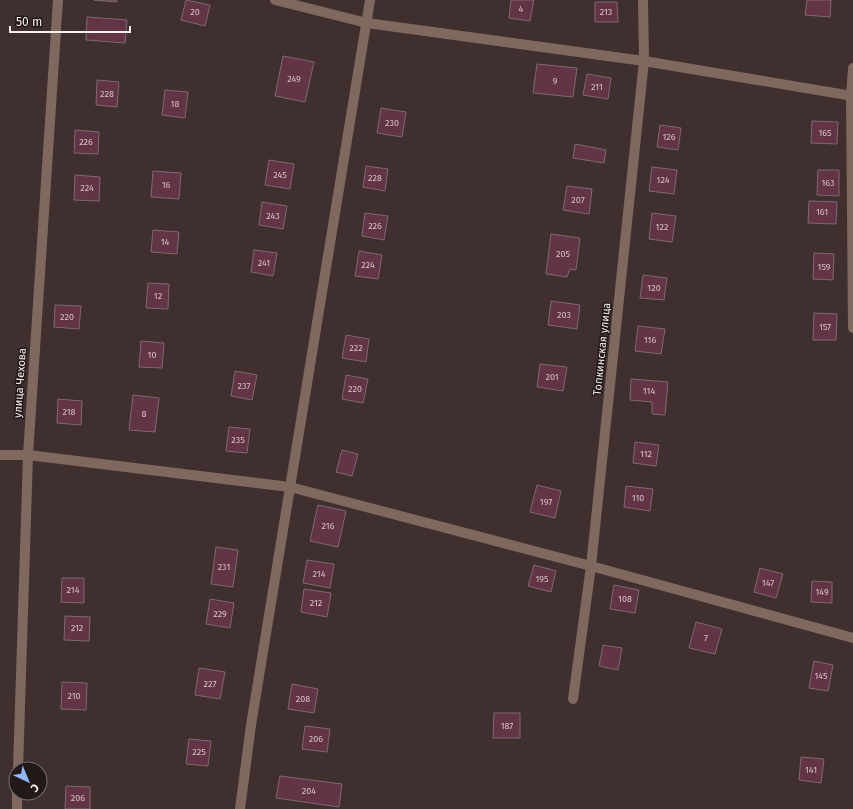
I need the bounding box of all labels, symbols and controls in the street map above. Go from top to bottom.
house number: 4 [519,4,524,14]
house number: 20 [190,7,200,17]
house number: 213 [600,7,612,17]
scale bar [10,8,130,34]
text: 50 m [16,15,42,29]
house number: 249 [287,74,301,84]
house number: 9 [553,76,558,86]
house number: 211 [591,82,603,92]
house number: 228 [100,89,114,99]
house number: 18 [171,99,179,109]
house number: 230 [385,118,399,128]
house number: 165 [818,128,832,138]
house number: 126 [662,132,676,142]
house number: 226 [79,137,93,147]
house number: 245 [273,170,287,180]
house number: 228 [368,173,382,183]
house number: 124 [657,175,670,185]
house number: 163 [821,178,835,188]
house number: 16 [162,180,171,190]
house number: 224 [80,183,94,193]
house number: 207 [571,195,585,205]
house number: 161 [816,207,828,217]
house number: 243 [266,211,280,221]
house number: 226 [368,221,382,231]
house number: 122 [656,222,668,232]
house number: 14 [161,237,170,247]
house number: 205 [556,249,570,259]
house number: 241 [258,258,270,268]
house number: 224 [361,260,375,270]
house number: 159 [818,262,831,272]
house number: 120 [647,283,661,293]
house number: 12 [154,291,162,301]
street label: Топкинская улица [591,302,613,396]
house number: 203 [557,310,571,320]
house number: 220 [60,312,74,322]
house number: 157 [819,322,831,332]
house number: 116 [644,335,656,345]
house number: 222 [349,343,363,353]
street label: улица Чехова [11,348,29,418]
house number: 10 [148,350,156,360]
house number: 201 [545,372,559,382]
house number: 237 [238,381,250,391]
house number: 220 [348,384,362,394]
house number: 114 [643,386,655,396]
house number: 218 [62,407,76,417]
house number: 8 [142,409,147,419]
house number: 235 [231,435,245,445]
house number: 112 [640,449,652,459]
house number: 110 [632,493,644,503]
house number: 197 [540,497,552,507]
house number: 216 [322,521,335,531]
house number: 231 [218,562,230,572]
house number: 214 [313,569,326,579]
house number: 195 [535,574,549,584]
house number: 147 [762,578,774,588]
house number: 214 [67,585,80,595]
house number: 149 [815,587,829,597]
house number: 108 [618,594,632,604]
house number: 212 [310,598,322,608]
house number: 229 [213,609,227,619]
house number: 212 [71,623,83,633]
house number: 7 [704,633,708,643]
house number: 145 [814,671,828,681]
house number: 227 [204,679,216,689]
house number: 210 [67,691,81,701]
house number: 208 [296,694,310,704]
house number: 187 [501,721,513,731]
house number: 206 [309,734,323,744]
house number: 225 [192,747,206,757]
north arrow [8,761,48,801]
house number: 141 [805,765,817,775]
text: С [27,781,41,795]
house number: 204 [302,786,316,796]
house number: 206 [71,793,85,803]

